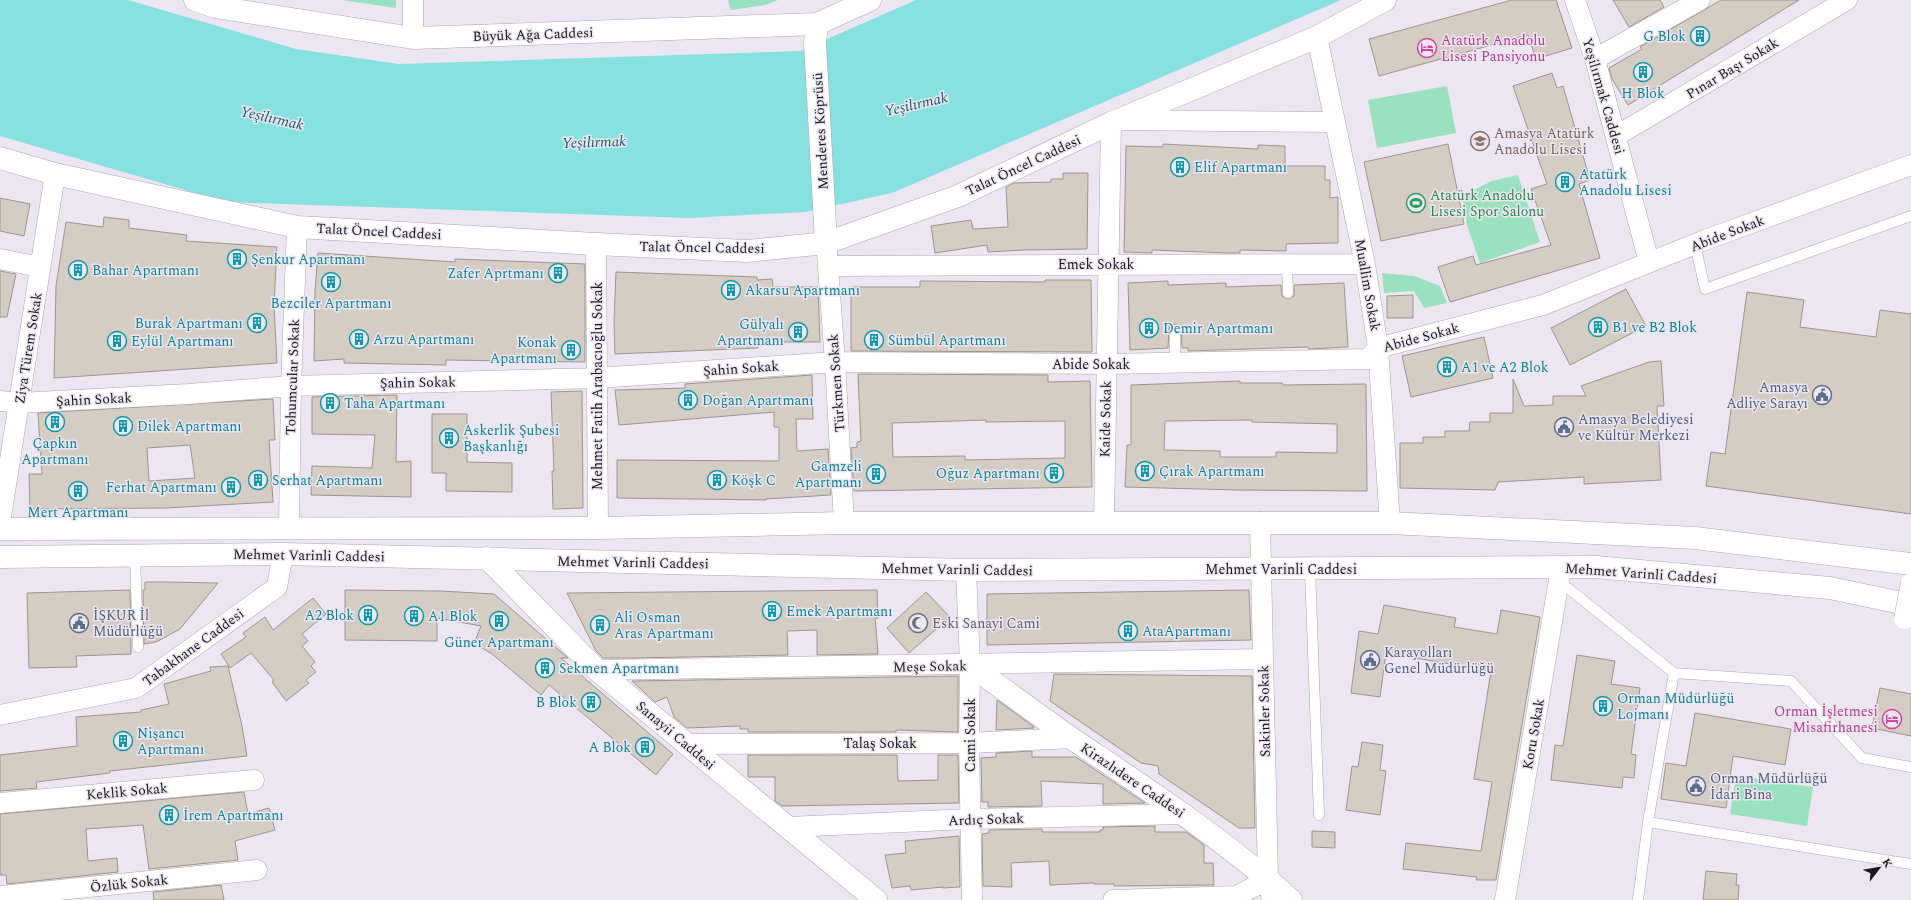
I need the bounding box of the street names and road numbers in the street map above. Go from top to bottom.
street label: Büyük Ağa Caddesi [472,22,594,47]
street label: Pınar Başı Sokak [1682,32,1783,104]
street label: Yeşilırmak Caddesi [1577,35,1630,157]
street label: Menderes Köprüsü [807,72,834,190]
street label: Talat Öncel Caddesi [962,129,1085,201]
street label: Abide Sokak [1687,210,1768,257]
street label: Talat Öncel Caddesi [316,218,442,245]
street label: Talat Öncel Caddesi [639,236,765,259]
street label: Muallim Sokak [1349,237,1386,333]
street label: Emek Sokak [1058,254,1135,275]
street label: Mehmet Fatih Arabacıoğlu Sokak [587,282,608,490]
street label: Ziya Türem Sokak [9,290,48,406]
street label: Abide Sokak [1381,317,1462,358]
street label: Tohumcular Sokak [280,318,305,436]
street label: Türkmen Sokak [823,333,850,433]
street label: Abide Sokak [1052,354,1130,375]
street label: Şahin Sokak [702,355,780,382]
street label: Şahin Sokak [380,371,456,394]
street label: Kaide Sokak [1094,380,1117,457]
street label: Şahin Sokak [55,387,133,412]
street label: Mehmet Varinli Caddesi [233,544,385,567]
street label: Mehmet Varinli Caddesi [557,551,709,574]
street label: Mehmet Varinli Caddesi [881,558,1033,581]
street label: Mehmet Varinli Caddesi [1564,558,1718,589]
street label: Mehmet Varinli Caddesi [1205,559,1357,580]
street label: Tabakhane Caddesi [138,603,249,692]
street label: Meşe Sokak [893,655,967,678]
street label: Sakinler Sokak [1253,665,1276,757]
street label: Sanayii Caddesi [631,696,720,775]
street label: Koru Sokak [1517,697,1550,771]
street label: Cami Sokak [960,698,981,772]
street label: Talaş Sokak [843,733,917,754]
street label: Kirazlıdere Caddesi [1076,738,1189,823]
street label: Keklik Sokak [86,777,169,806]
street label: Ardıç Sokak [948,808,1025,831]
street label: Özlük Sokak [89,869,169,898]

